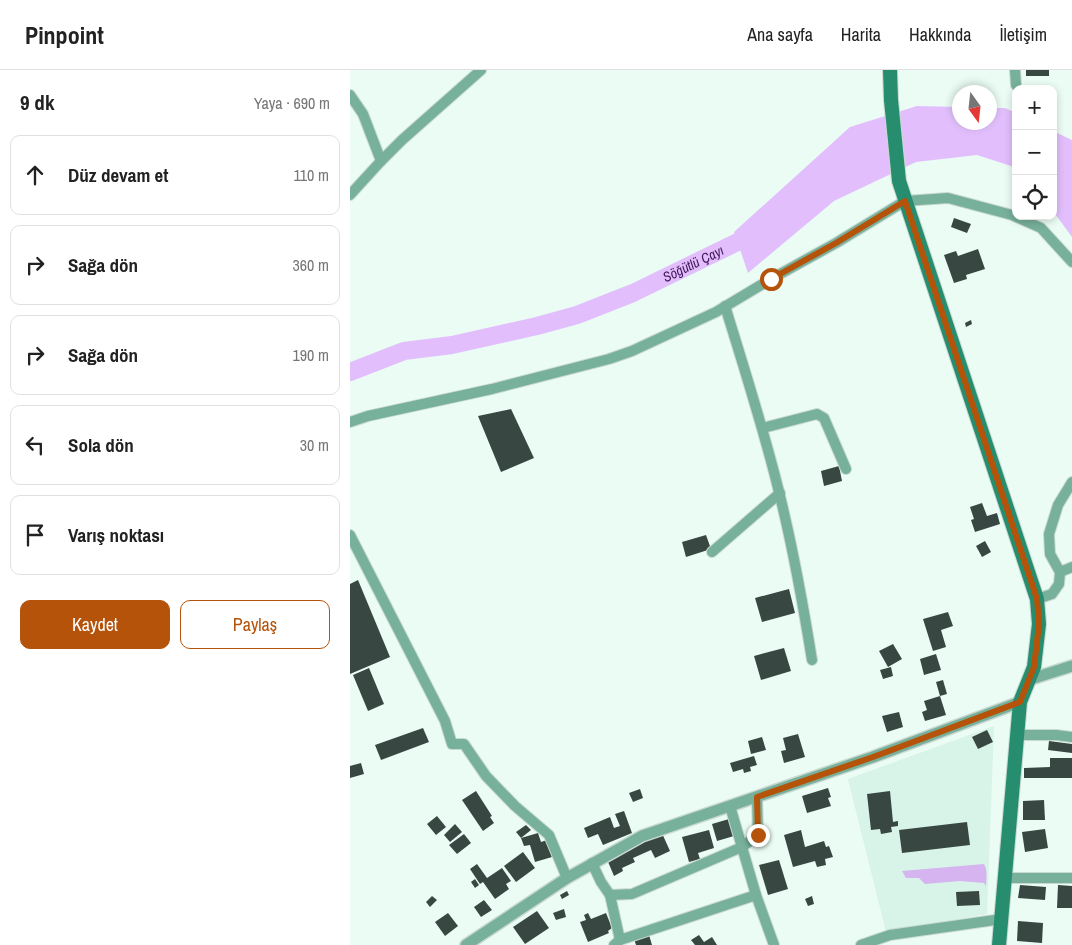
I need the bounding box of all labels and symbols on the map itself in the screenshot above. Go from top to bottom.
north arrow [952,85,997,130]
water label: Söğütlü Çayı [660,241,727,286]
route start [760,268,783,291]
route end [747,824,770,847]

